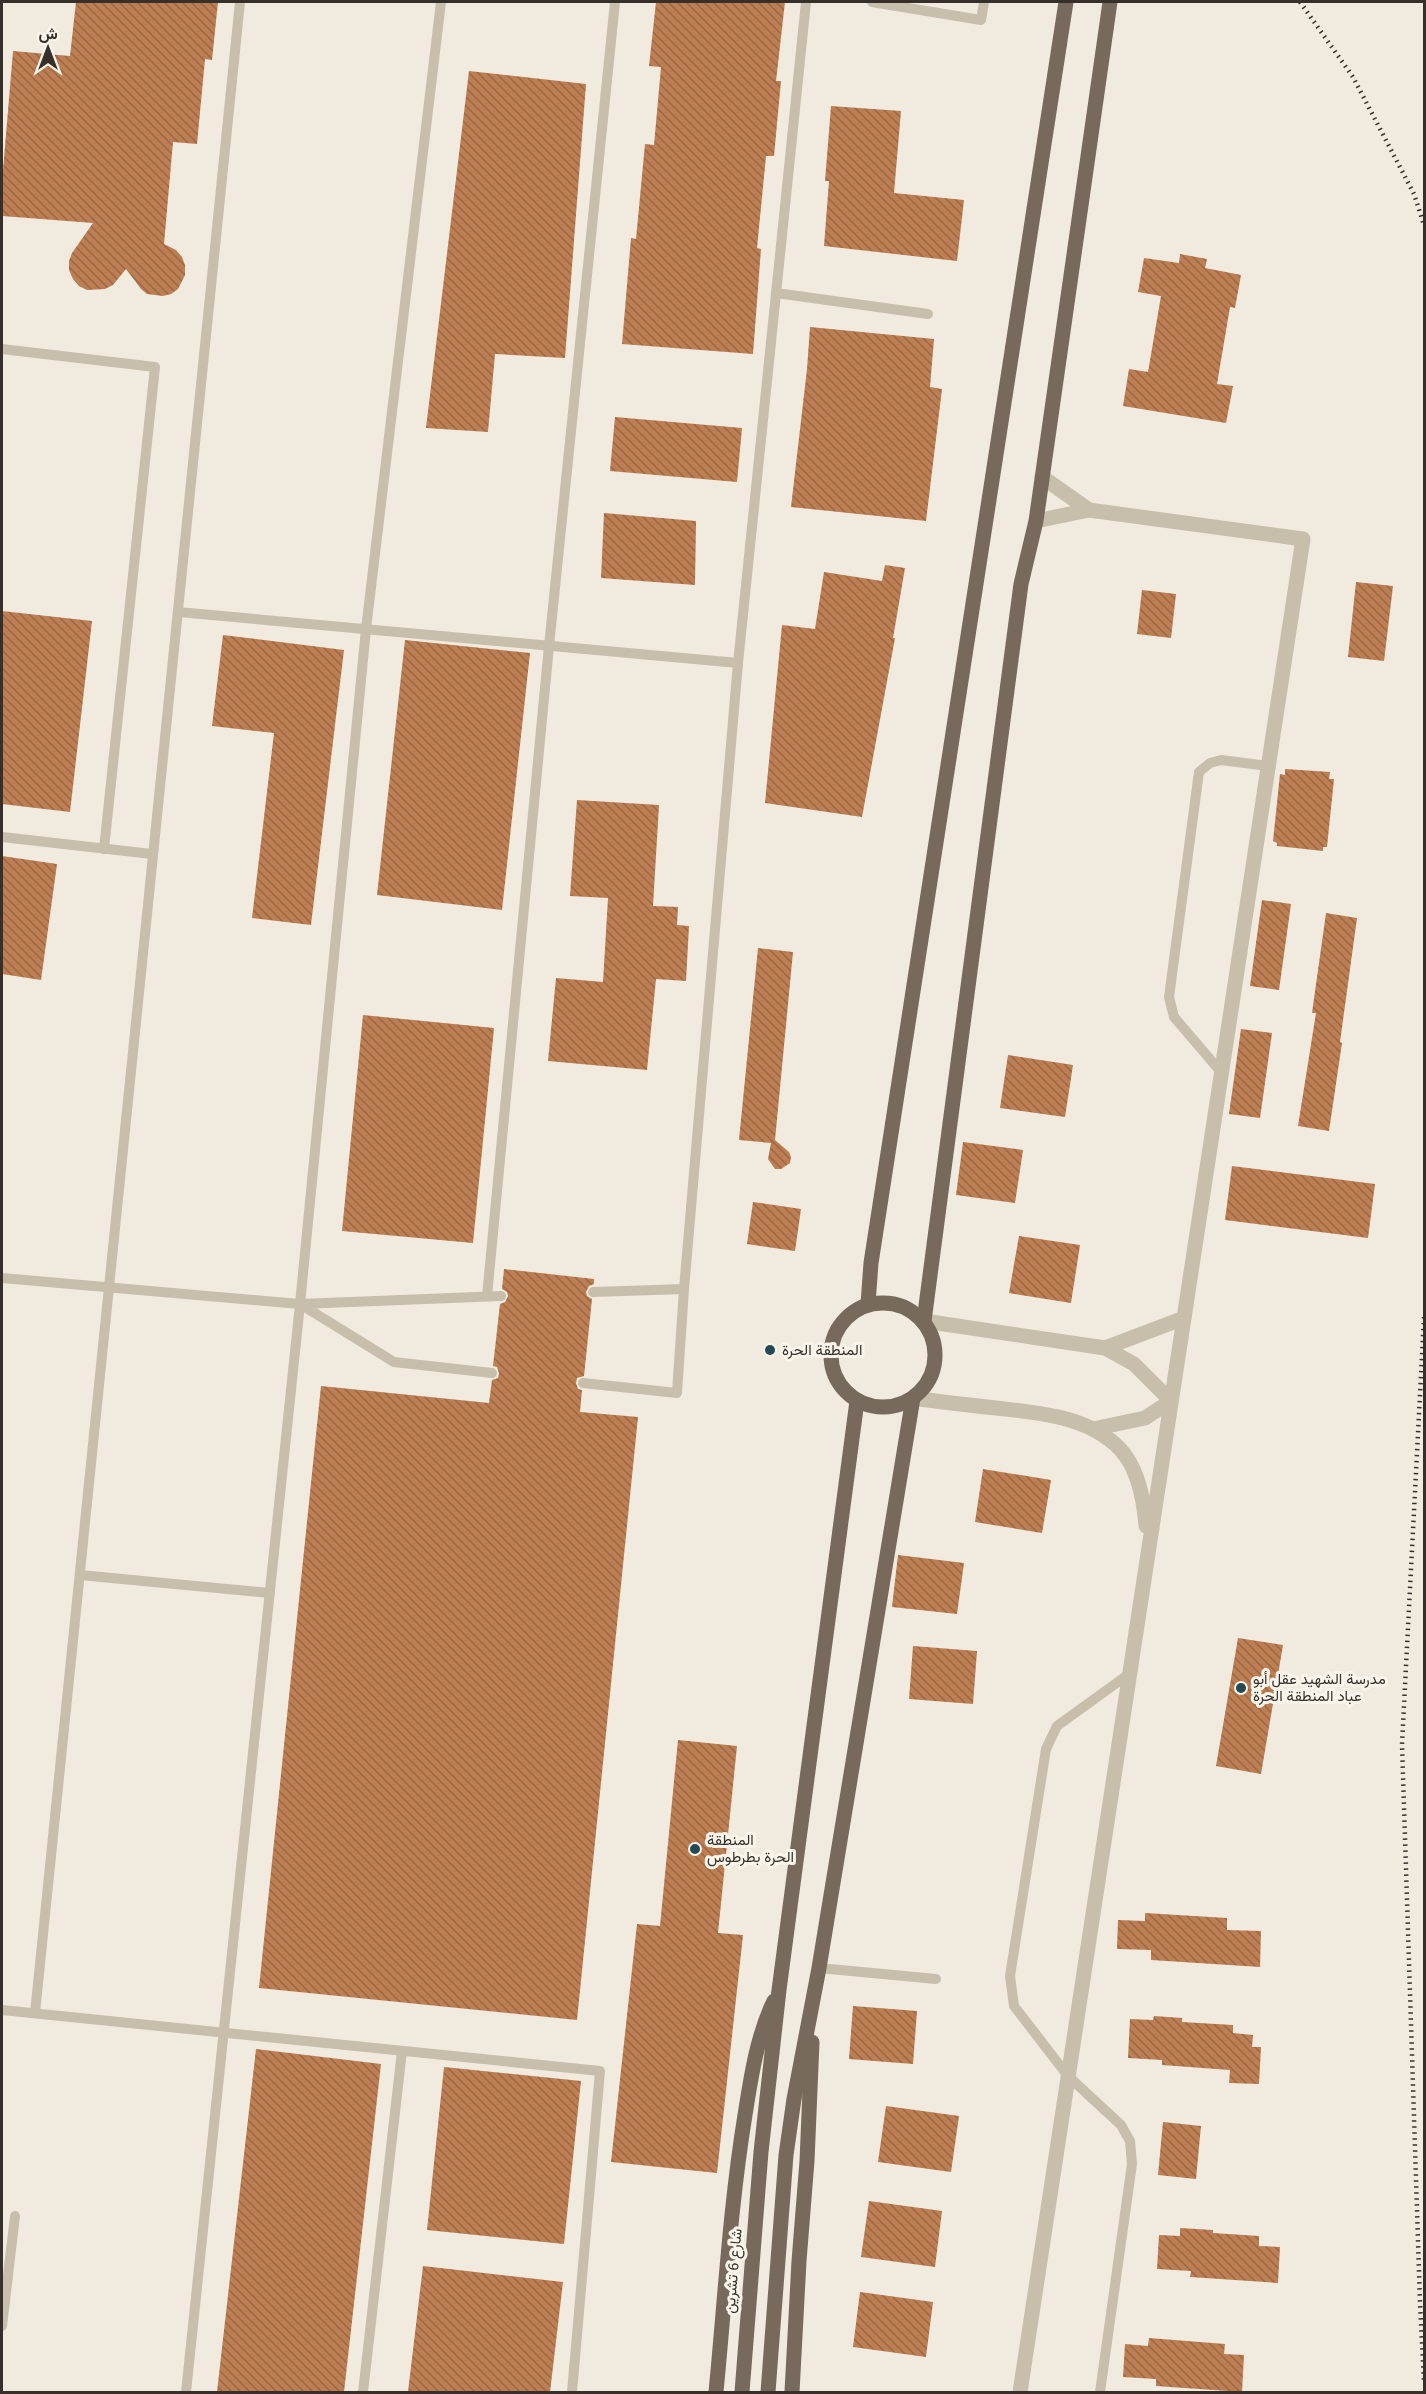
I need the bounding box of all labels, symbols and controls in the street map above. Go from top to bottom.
north arrow [18,18,78,78]
text: ش [38,24,58,43]
place label: المنطقة الحرة [782,1341,862,1359]
marker: المنطقة الحرة [763,1343,777,1357]
place label: مدرسة الشهيد عقل أبو عباد المنطقة الحرة [1253,1670,1386,1705]
marker: مدرسة الشهيد عقل أبو عباد المنطقة الحرة [1234,1681,1248,1695]
place label: المنطقة الحرة بطرطوس [707,1831,794,1867]
marker: المنطقة الحرة بطرطوس [688,1842,702,1856]
street label: شارع 6 تشرين [720,2228,748,2314]

